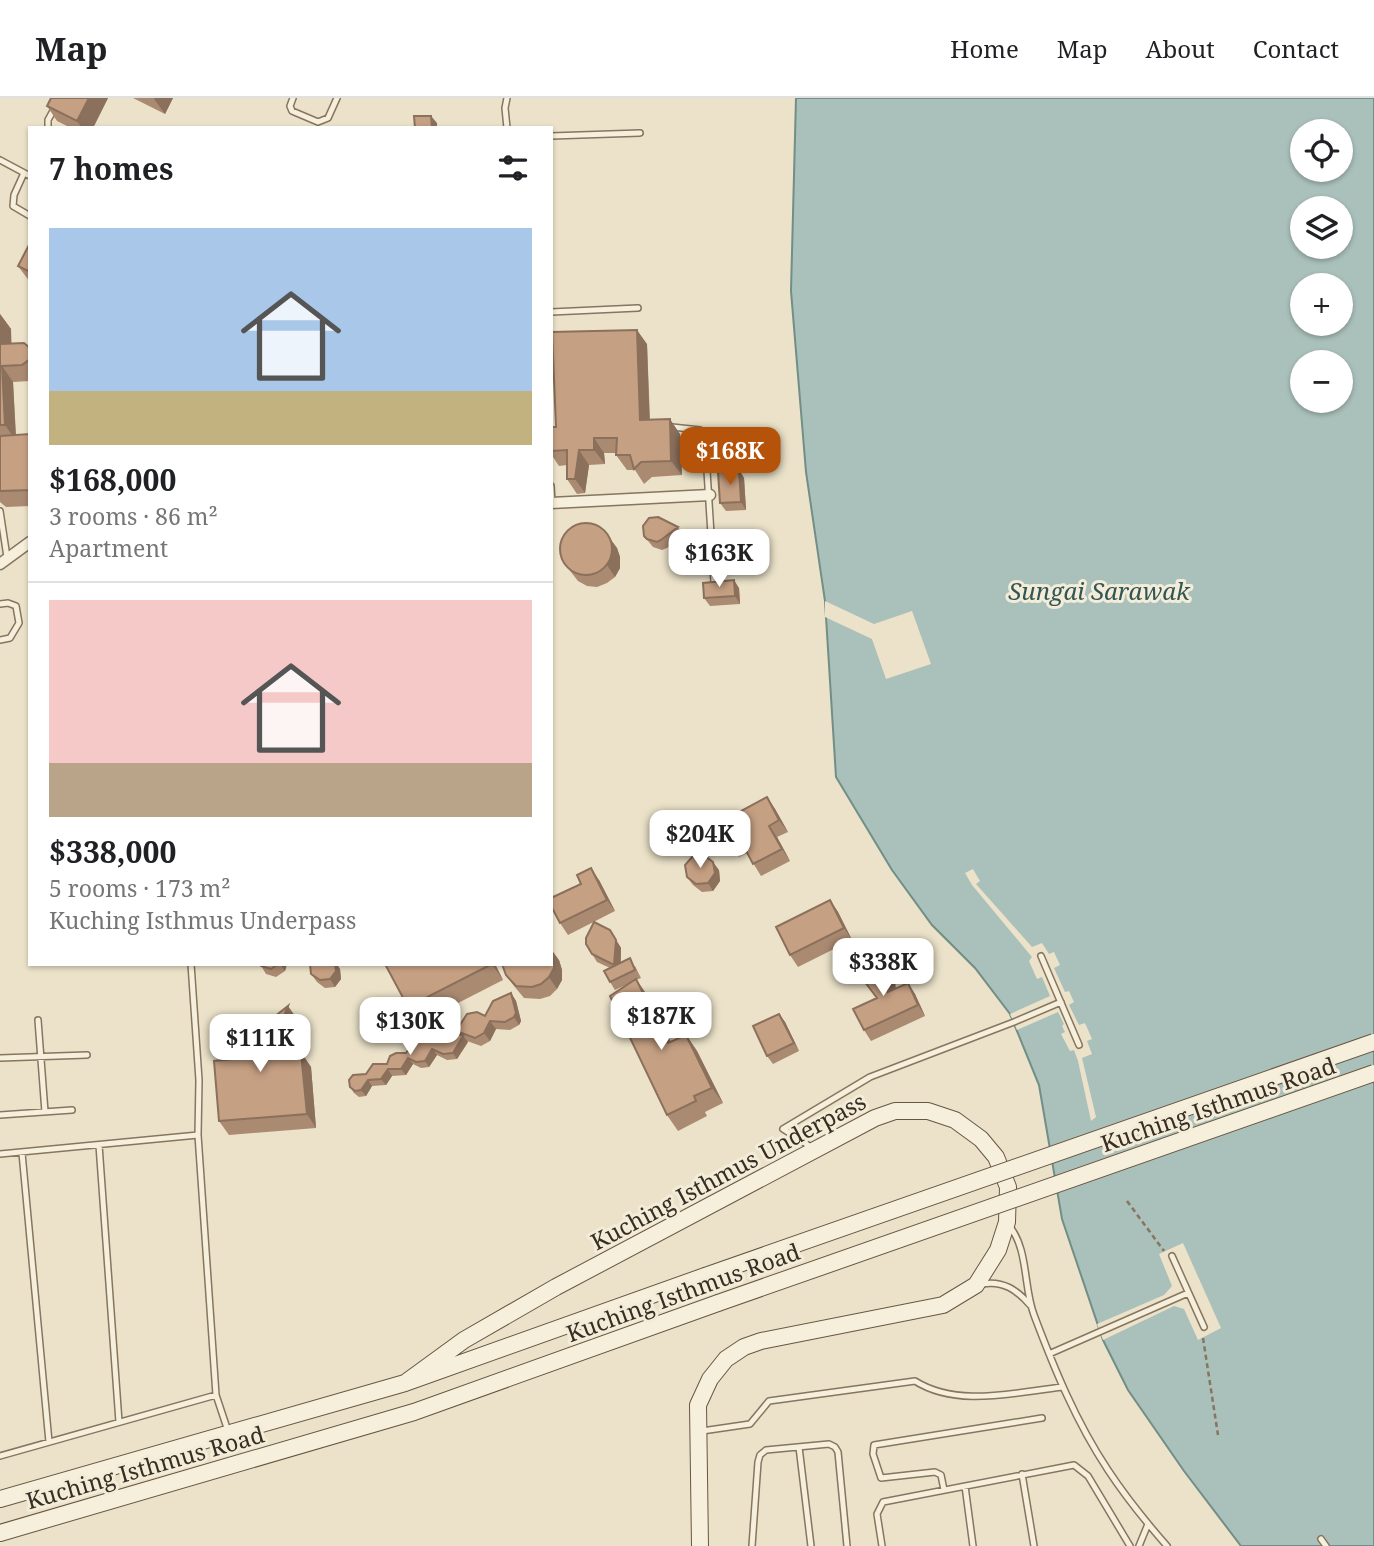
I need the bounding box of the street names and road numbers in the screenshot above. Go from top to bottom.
street label: Kuching Isthmus Road [1096,1049,1340,1159]
street label: Kuching Isthmus Underpass [585,1085,871,1257]
street label: Kuching Isthmus Road [562,1235,804,1349]
street label: Kuching Isthmus Road [22,1418,268,1516]

